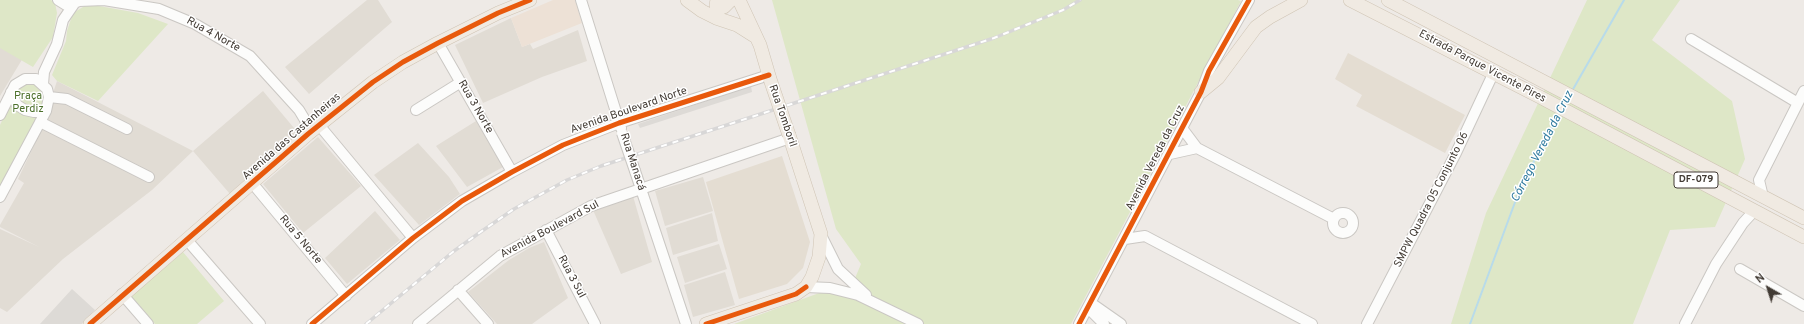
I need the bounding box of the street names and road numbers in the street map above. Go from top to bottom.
street label: Rua 4 Norte [184,15,242,55]
street label: Estrada Parque Vicente Pires [1416,28,1548,106]
street label: Rua 3 Norte [454,78,496,136]
street label: Rua Tomboril [765,83,799,149]
street label: Avenida Boulevard Norte [569,85,689,137]
street label: Avenida das Castanheiras [240,91,344,183]
street label: Avenida Vereda da Cruz [1124,103,1188,213]
street label: SMPW Quadra 05 Conjunto 06 [1392,130,1472,270]
street label: Rua Manacá [616,132,648,192]
road number: DF-079 [1674,172,1718,188]
street label: Avenida Boulevard Sul [498,198,602,262]
street label: Rua 5 Norte [276,213,324,267]
street label: Rua 3 Sul [554,253,588,301]

